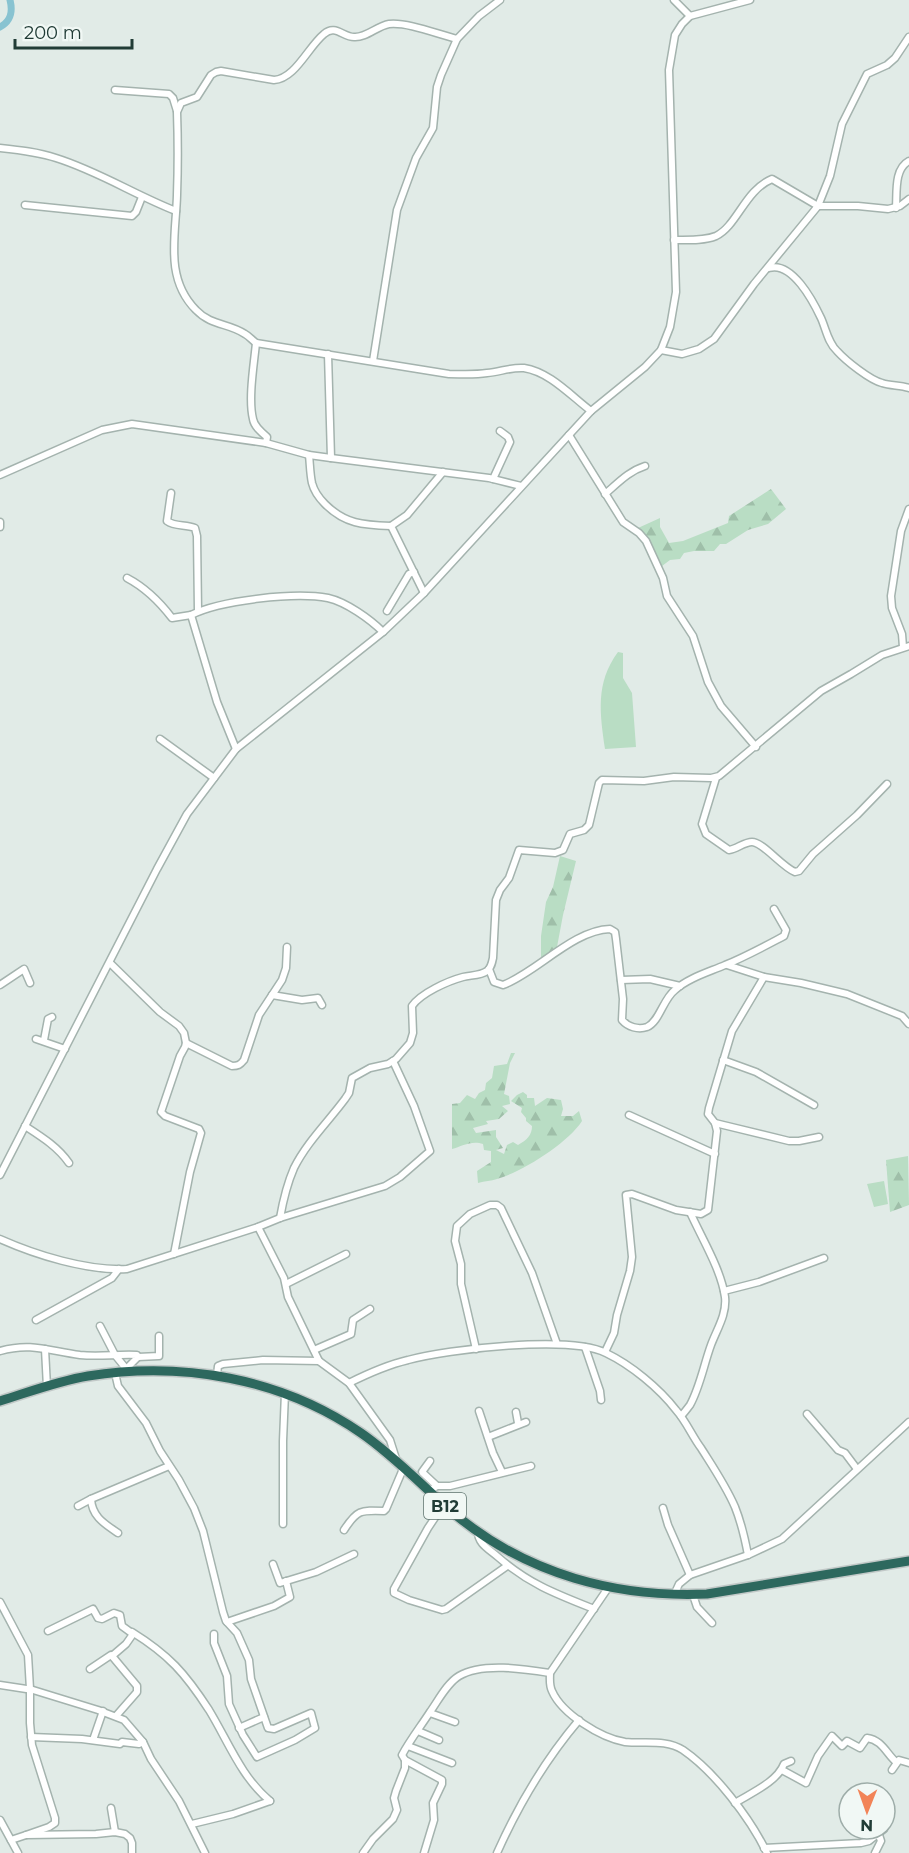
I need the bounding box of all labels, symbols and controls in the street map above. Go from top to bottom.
scale bar [15,12,132,50]
text: 200 m [24,22,82,44]
road number: B12 [424,1493,466,1519]
north arrow [837,1781,897,1841]
text: N [860,1816,873,1835]

